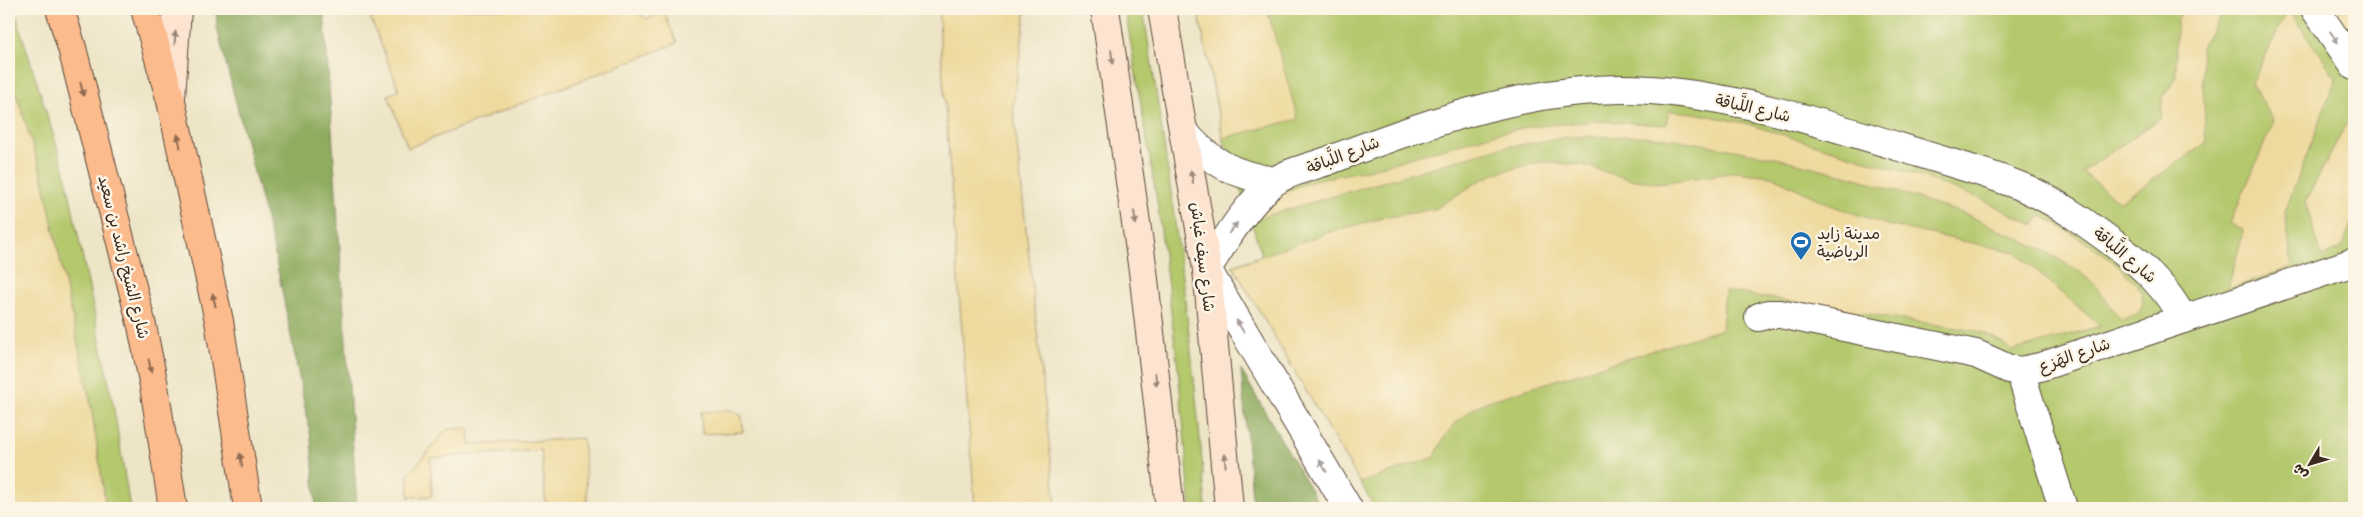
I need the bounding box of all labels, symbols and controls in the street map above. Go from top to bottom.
one-way arrow [171,29,179,45]
one-way arrow [2329,30,2339,44]
one-way arrow [1108,49,1116,65]
one-way arrow [79,82,87,97]
street label: شارع اللَّباقة [1712,85,1794,131]
street label: شارع اللَّباقة [1302,128,1384,182]
one-way arrow [175,134,183,149]
one-way arrow [1188,168,1196,184]
street label: شارع الشيخ راشد بن سعيد [90,172,158,342]
street label: شارع سيف غباش [1182,200,1224,314]
one-way arrow [1131,210,1139,226]
place label: مدينة زايد الرياضية [1817,219,1880,266]
street label: شارع اللَّباقة [2086,219,2164,291]
one-way arrow [1228,222,1239,235]
sports icon: مدينة زايد الرياضية [1789,230,1813,261]
one-way arrow [210,292,218,307]
one-way arrow [1236,320,1245,333]
street label: شارع الهَزع [2034,329,2114,381]
one-way arrow [146,359,154,374]
one-way arrow [1152,371,1160,387]
north arrow [2286,440,2336,490]
one-way arrow [1221,451,1229,467]
one-way arrow [236,452,244,468]
text: ش [2286,458,2315,485]
one-way arrow [1318,460,1327,473]

